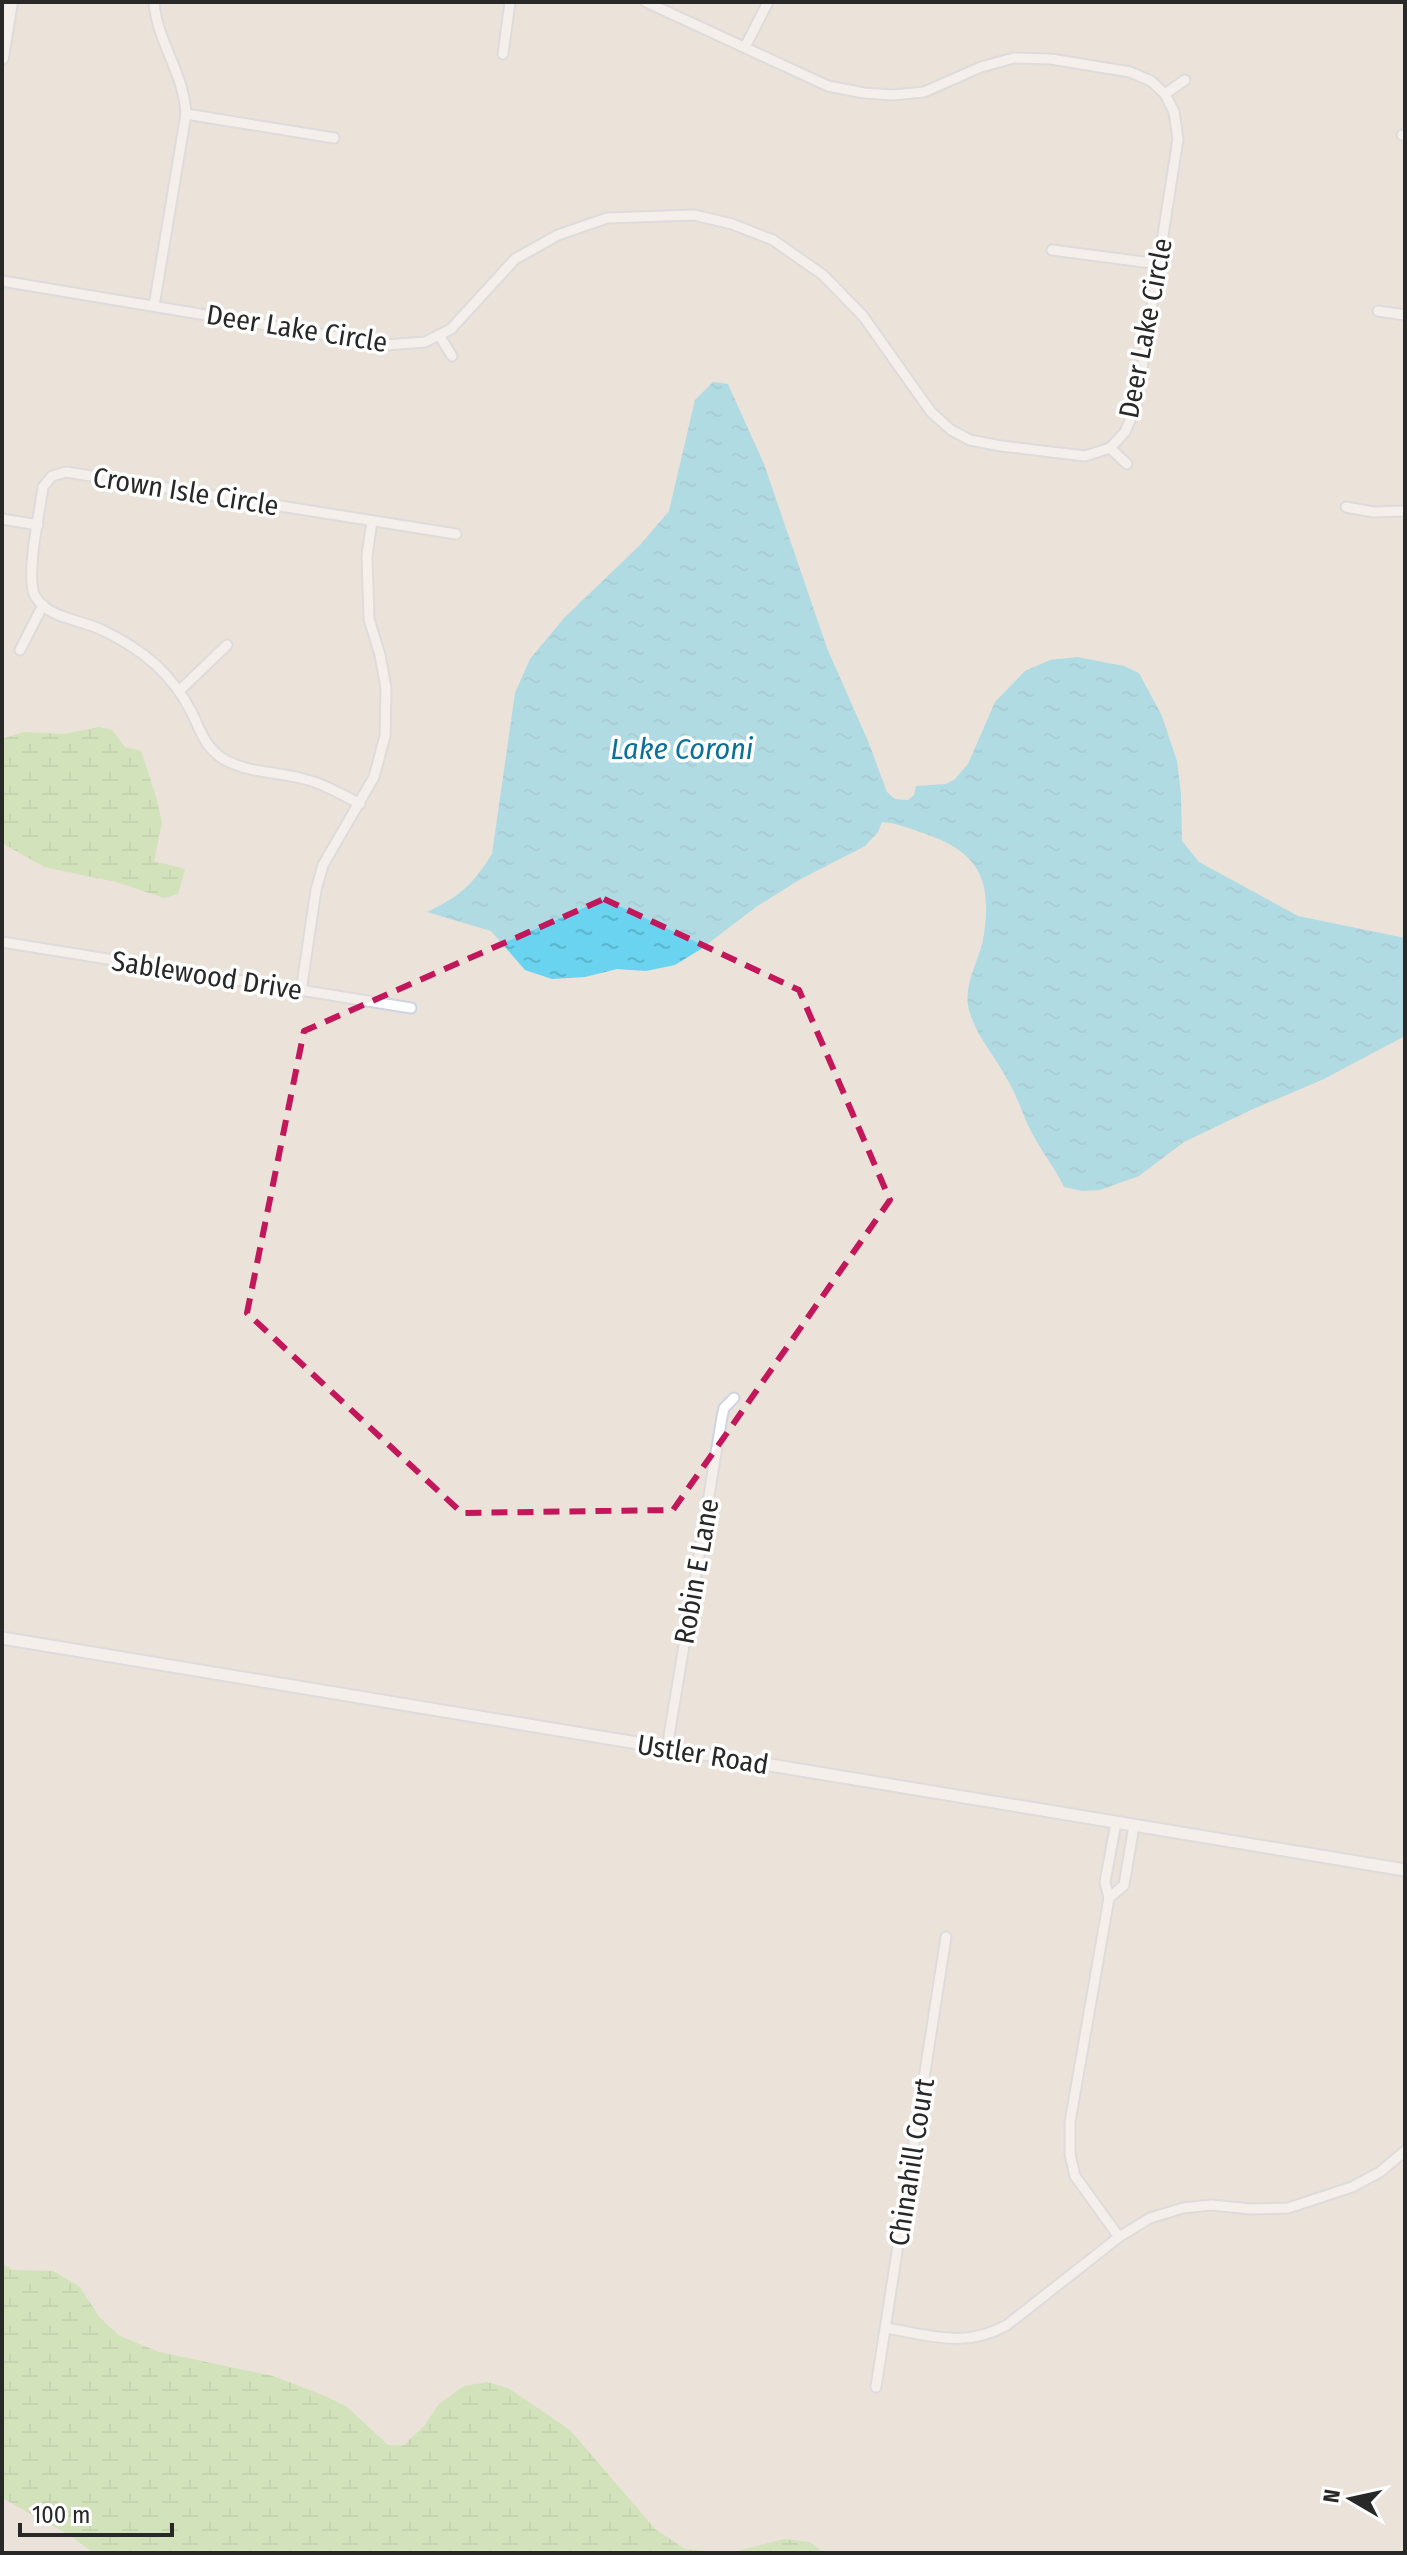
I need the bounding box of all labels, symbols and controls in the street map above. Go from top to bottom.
street label: Deer Lake Circle [1112,235,1179,421]
street label: Deer Lake Circle [204,298,390,359]
street label: Crown Isle Circle [91,461,281,522]
water label: Lake Coroni [611,731,754,767]
street label: Sablewood Drive [109,944,304,1007]
street label: Robin E Lane [667,1496,726,1646]
street label: Ustler Road [635,1728,771,1781]
street label: Chinahill Court [882,2075,941,2248]
north arrow [1311,2459,1391,2539]
scale bar [20,2487,172,2537]
text: N [1317,2487,1346,2505]
text: 100 m [32,2501,90,2529]

